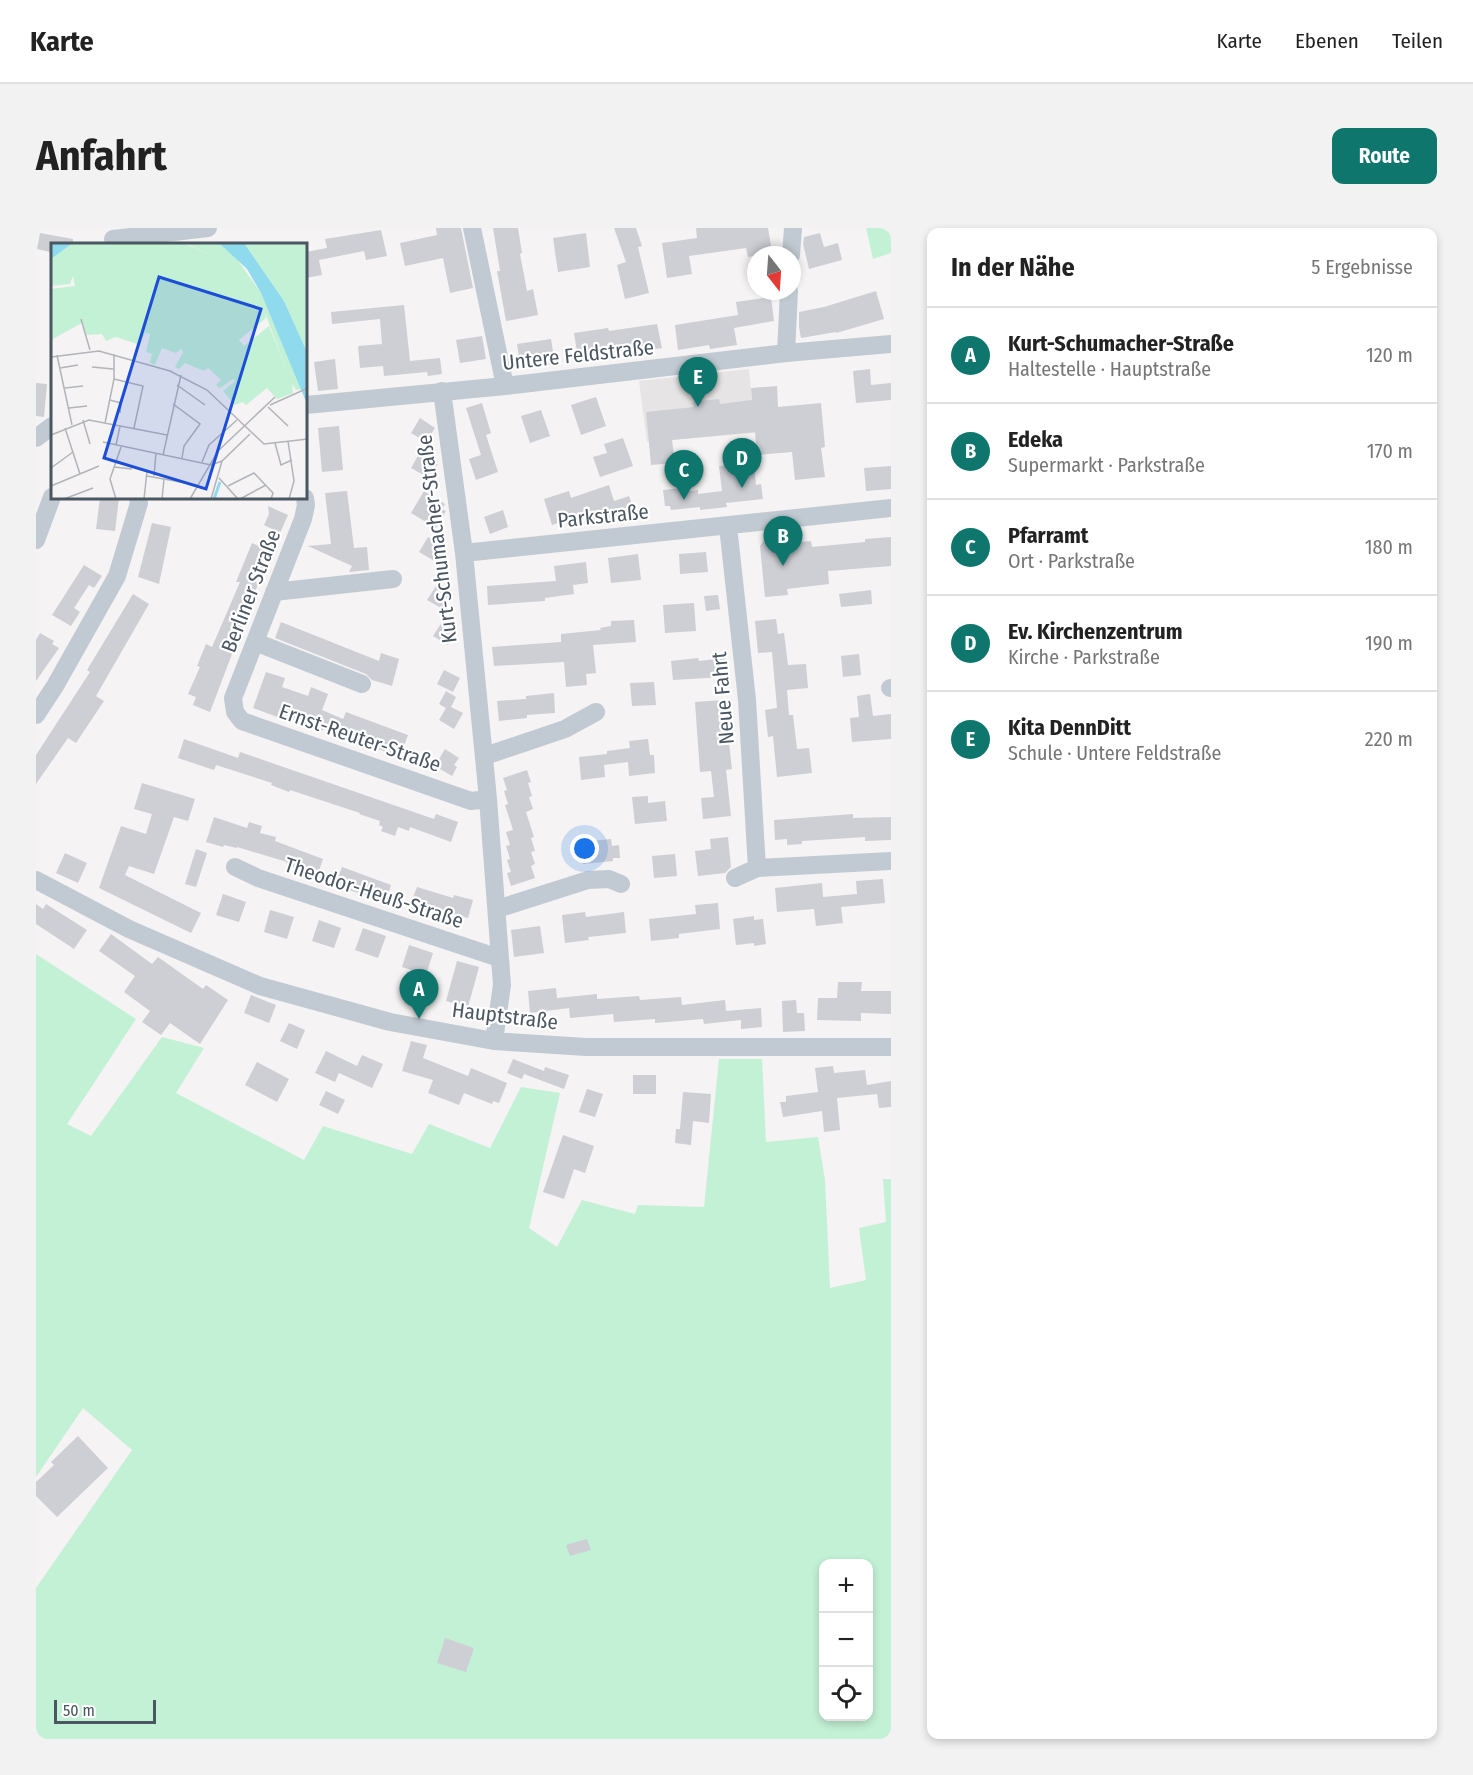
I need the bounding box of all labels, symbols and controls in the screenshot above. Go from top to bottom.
text: Karte [30,25,94,58]
text: Karte [1216,28,1262,54]
text: Ebenen [1295,28,1359,54]
text: Teilen [1392,28,1443,54]
button: Route [1332,128,1437,184]
text: Anfahrt [36,131,167,181]
inset map [51,243,308,500]
north arrow [747,246,801,300]
text: In der Nähe [951,252,1075,283]
text: 5 Ergebnisse [1311,255,1413,279]
text: Kurt-Schumacher-Straße [1008,330,1234,357]
street label: Untere Feldstraße [501,334,655,376]
text: A [965,343,976,367]
text: 120 m [1366,343,1413,367]
text: Haltestelle · Hauptstraße [1008,357,1211,381]
pin: E [678,358,718,407]
text: Edeka [1008,426,1063,453]
street label: Kurt-Schumacher-Straße [411,433,463,645]
pin: D [722,438,762,488]
text: B [965,439,976,463]
text: 170 m [1367,439,1413,463]
pin: C [664,450,704,500]
text: Supermarkt · Parkstraße [1008,453,1205,477]
street label: Parkstraße [556,498,650,534]
pin: B [764,516,802,566]
text: Pfarramt [1008,522,1089,549]
street label: Berliner Straße [216,526,286,656]
text: C [965,535,976,559]
text: 180 m [1365,535,1413,559]
text: Ort · Parkstraße [1008,549,1135,573]
text: Ev. Kirchenzentrum [1008,618,1182,645]
text: D [965,631,976,655]
text: 190 m [1365,631,1413,655]
text: Kirche · Parkstraße [1008,645,1160,669]
street label: Neue Fahrt [706,650,740,745]
street label: Ernst-Reuter-Straße [276,698,444,778]
text: Kita DennDitt [1008,714,1131,741]
text: E [966,727,975,751]
text: 220 m [1365,727,1413,751]
text: Schule · Untere Feldstraße [1008,741,1221,765]
your location [570,834,599,863]
street label: Theodor-Heuß-Straße [281,852,467,934]
pin: A [400,970,439,1019]
street label: Hauptstraße [451,997,559,1035]
map controls [819,1559,873,1721]
button: + [819,1559,873,1613]
button: − [819,1613,873,1667]
button: locate [819,1667,873,1721]
scale bar [54,1697,156,1724]
text: 50 m [63,1701,95,1720]

